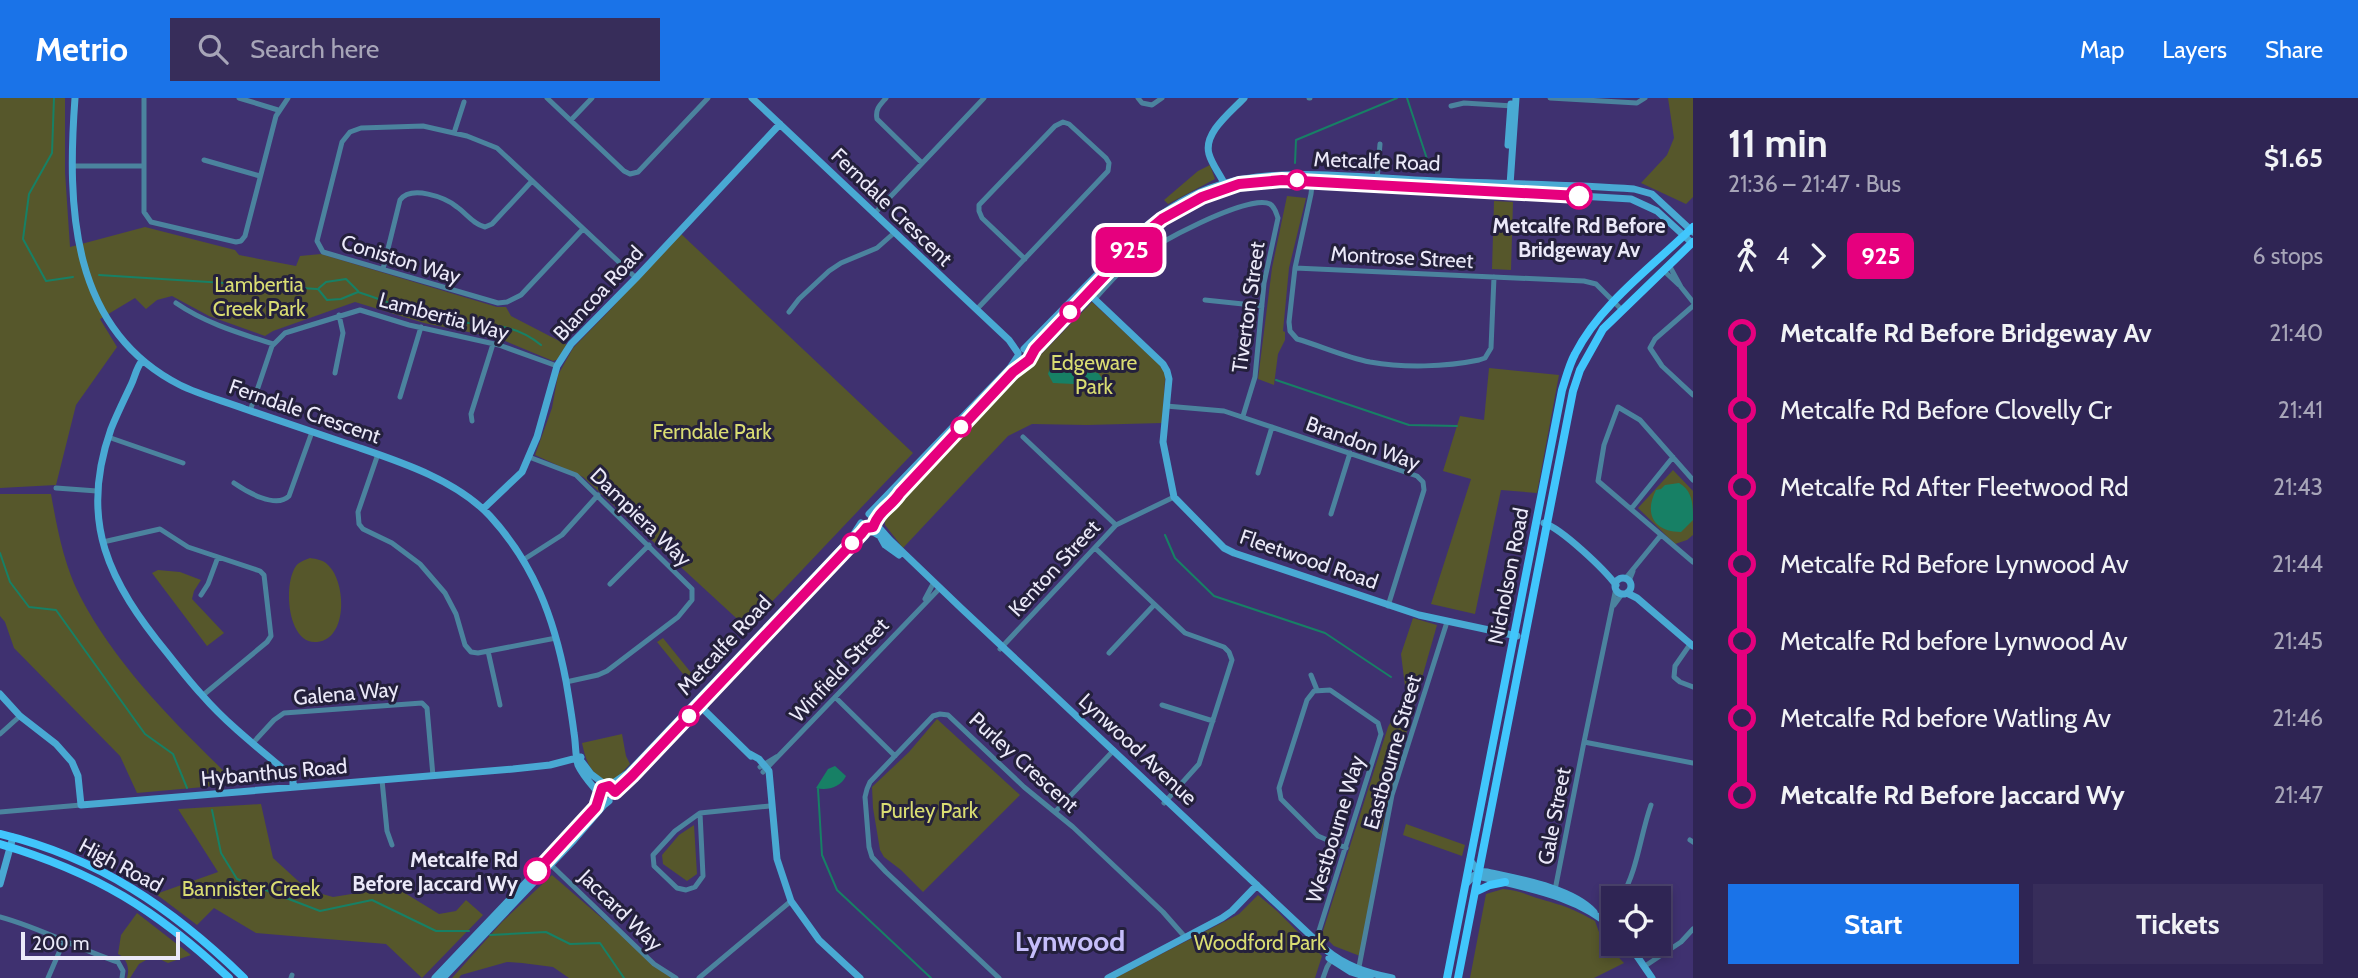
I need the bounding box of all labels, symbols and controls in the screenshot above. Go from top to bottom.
search box [170,18,660,81]
text: Metrio [35,29,128,69]
icon: search [194,30,232,68]
text: Search here [250,33,379,65]
text: Map [2080,35,2124,64]
text: Layers [2162,35,2227,64]
text: Share [2265,35,2323,64]
text: 11 min [1728,120,1828,167]
text: $1.65 [2264,142,2323,174]
street label: Ferndale Crescent [826,143,958,271]
street label: Metcalfe Road [1313,146,1441,176]
unlabelled marker [1287,170,1307,190]
text: 21:36 – 21:47 · Bus [1728,170,1901,198]
marker: Metcalfe Rd Before Bridgeway Av [1566,183,1592,209]
place label: Metcalfe Rd Before Bridgeway Av [1492,213,1666,262]
line badge: 925 [1089,227,1169,273]
street label: Coniston Way [338,229,464,289]
text: 925 [1109,235,1149,264]
icon: walk [1728,237,1766,275]
icon: forward [1799,237,1837,275]
street label: Blancoa Road [548,240,648,346]
street label: Tiverton Street [1226,240,1270,374]
street label: Montrose Street [1330,241,1474,273]
text: 925 [1861,241,1900,270]
text: 4 [1776,242,1789,270]
text: 6 stops [2253,242,2323,270]
park label: Lambertia Creek Park [213,272,306,321]
street label: Lambertia Way [376,287,512,345]
unlabelled marker [1060,302,1080,322]
text: Metcalfe Rd Before Bridgeway Av [1780,317,2152,349]
text: 21:40 [2269,319,2323,347]
park label: Edgeware Park [1051,350,1137,399]
street label: Ferndale Crescent [226,373,384,449]
text: Metcalfe Rd Before Clovelly Cr [1780,394,2112,426]
text: 21:41 [2278,396,2323,424]
street label: Brandon Way [1302,411,1424,475]
unlabelled marker [951,417,971,437]
park label: Ferndale Park [652,419,772,444]
street label: Dampiera Way [585,462,697,572]
text: Metcalfe Rd After Fleetwood Rd [1780,471,2129,503]
text: 21:43 [2273,473,2323,501]
street label: Nicholson Road [1482,506,1534,646]
street label: Kenton Street [1003,515,1105,621]
street label: Fleetwood Road [1237,524,1381,594]
unlabelled marker [842,533,862,553]
text: Metcalfe Rd Before Lynwood Av [1780,548,2129,580]
text: 21:44 [2272,550,2323,578]
street label: Metcalfe Road [672,590,776,700]
street label: Winfield Street [784,613,894,727]
text: Metcalfe Rd before Lynwood Av [1780,625,2128,657]
text: 21:45 [2273,627,2323,655]
street label: Eastbourne Street [1358,672,1426,832]
street label: Galena Way [292,676,400,710]
street label: Lynwood Avenue [1074,688,1202,810]
text: Metcalfe Rd before Watling Av [1780,702,2111,734]
text: 21:46 [2272,704,2323,732]
unlabelled marker [679,706,699,726]
street label: Purley Crescent [964,707,1084,817]
street label: Westbourne Way [1301,752,1369,906]
street label: Hybanthus Road [200,753,348,791]
street label: Gale Street [1532,765,1576,867]
text: Metcalfe Rd Before Jaccard Wy [1780,779,2125,811]
text: 21:47 [2274,781,2323,809]
park label: Purley Park [880,798,979,823]
street label: High Road [75,833,167,897]
place label: Metcalfe Rd Before Jaccard Wy [352,847,519,896]
marker: Metcalfe Rd Before Jaccard Wy [524,858,550,884]
street label: Jaccard Way [573,863,668,956]
park label: Bannister Creek [182,876,321,901]
button: Start [1728,884,2019,964]
button: Tickets [2033,884,2323,964]
map controls [1601,886,1671,956]
button: locate [1601,886,1671,956]
district label: Lynwood [1015,924,1125,958]
scale bar [21,929,180,961]
park label: Woodford Park [1194,930,1327,955]
text: 200 m [32,932,89,955]

